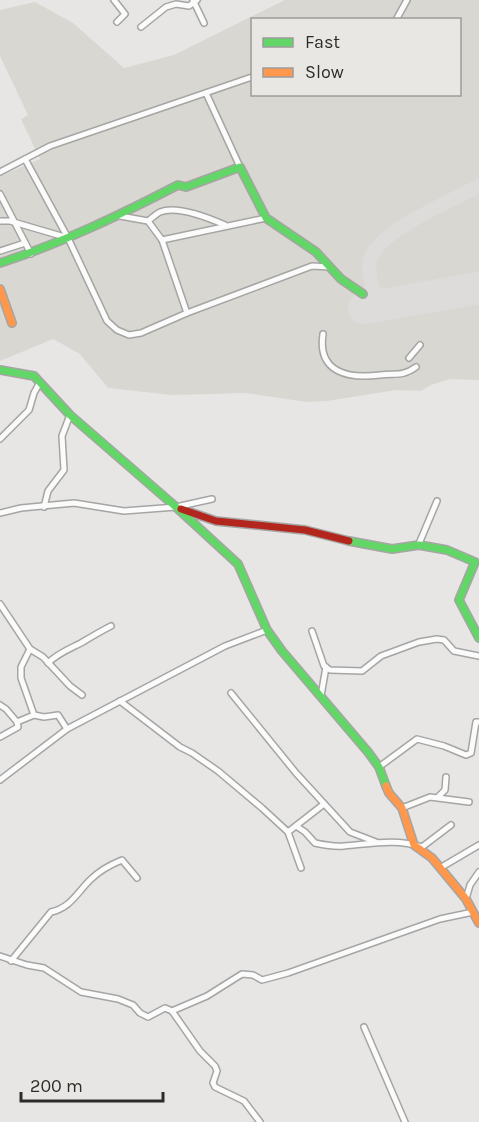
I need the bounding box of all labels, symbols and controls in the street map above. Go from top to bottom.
legend [251,18,461,96]
text: Fast [305,31,340,53]
text: Slow [305,61,344,83]
scale bar [21,1065,164,1103]
text: 200 m [30,1075,83,1097]

